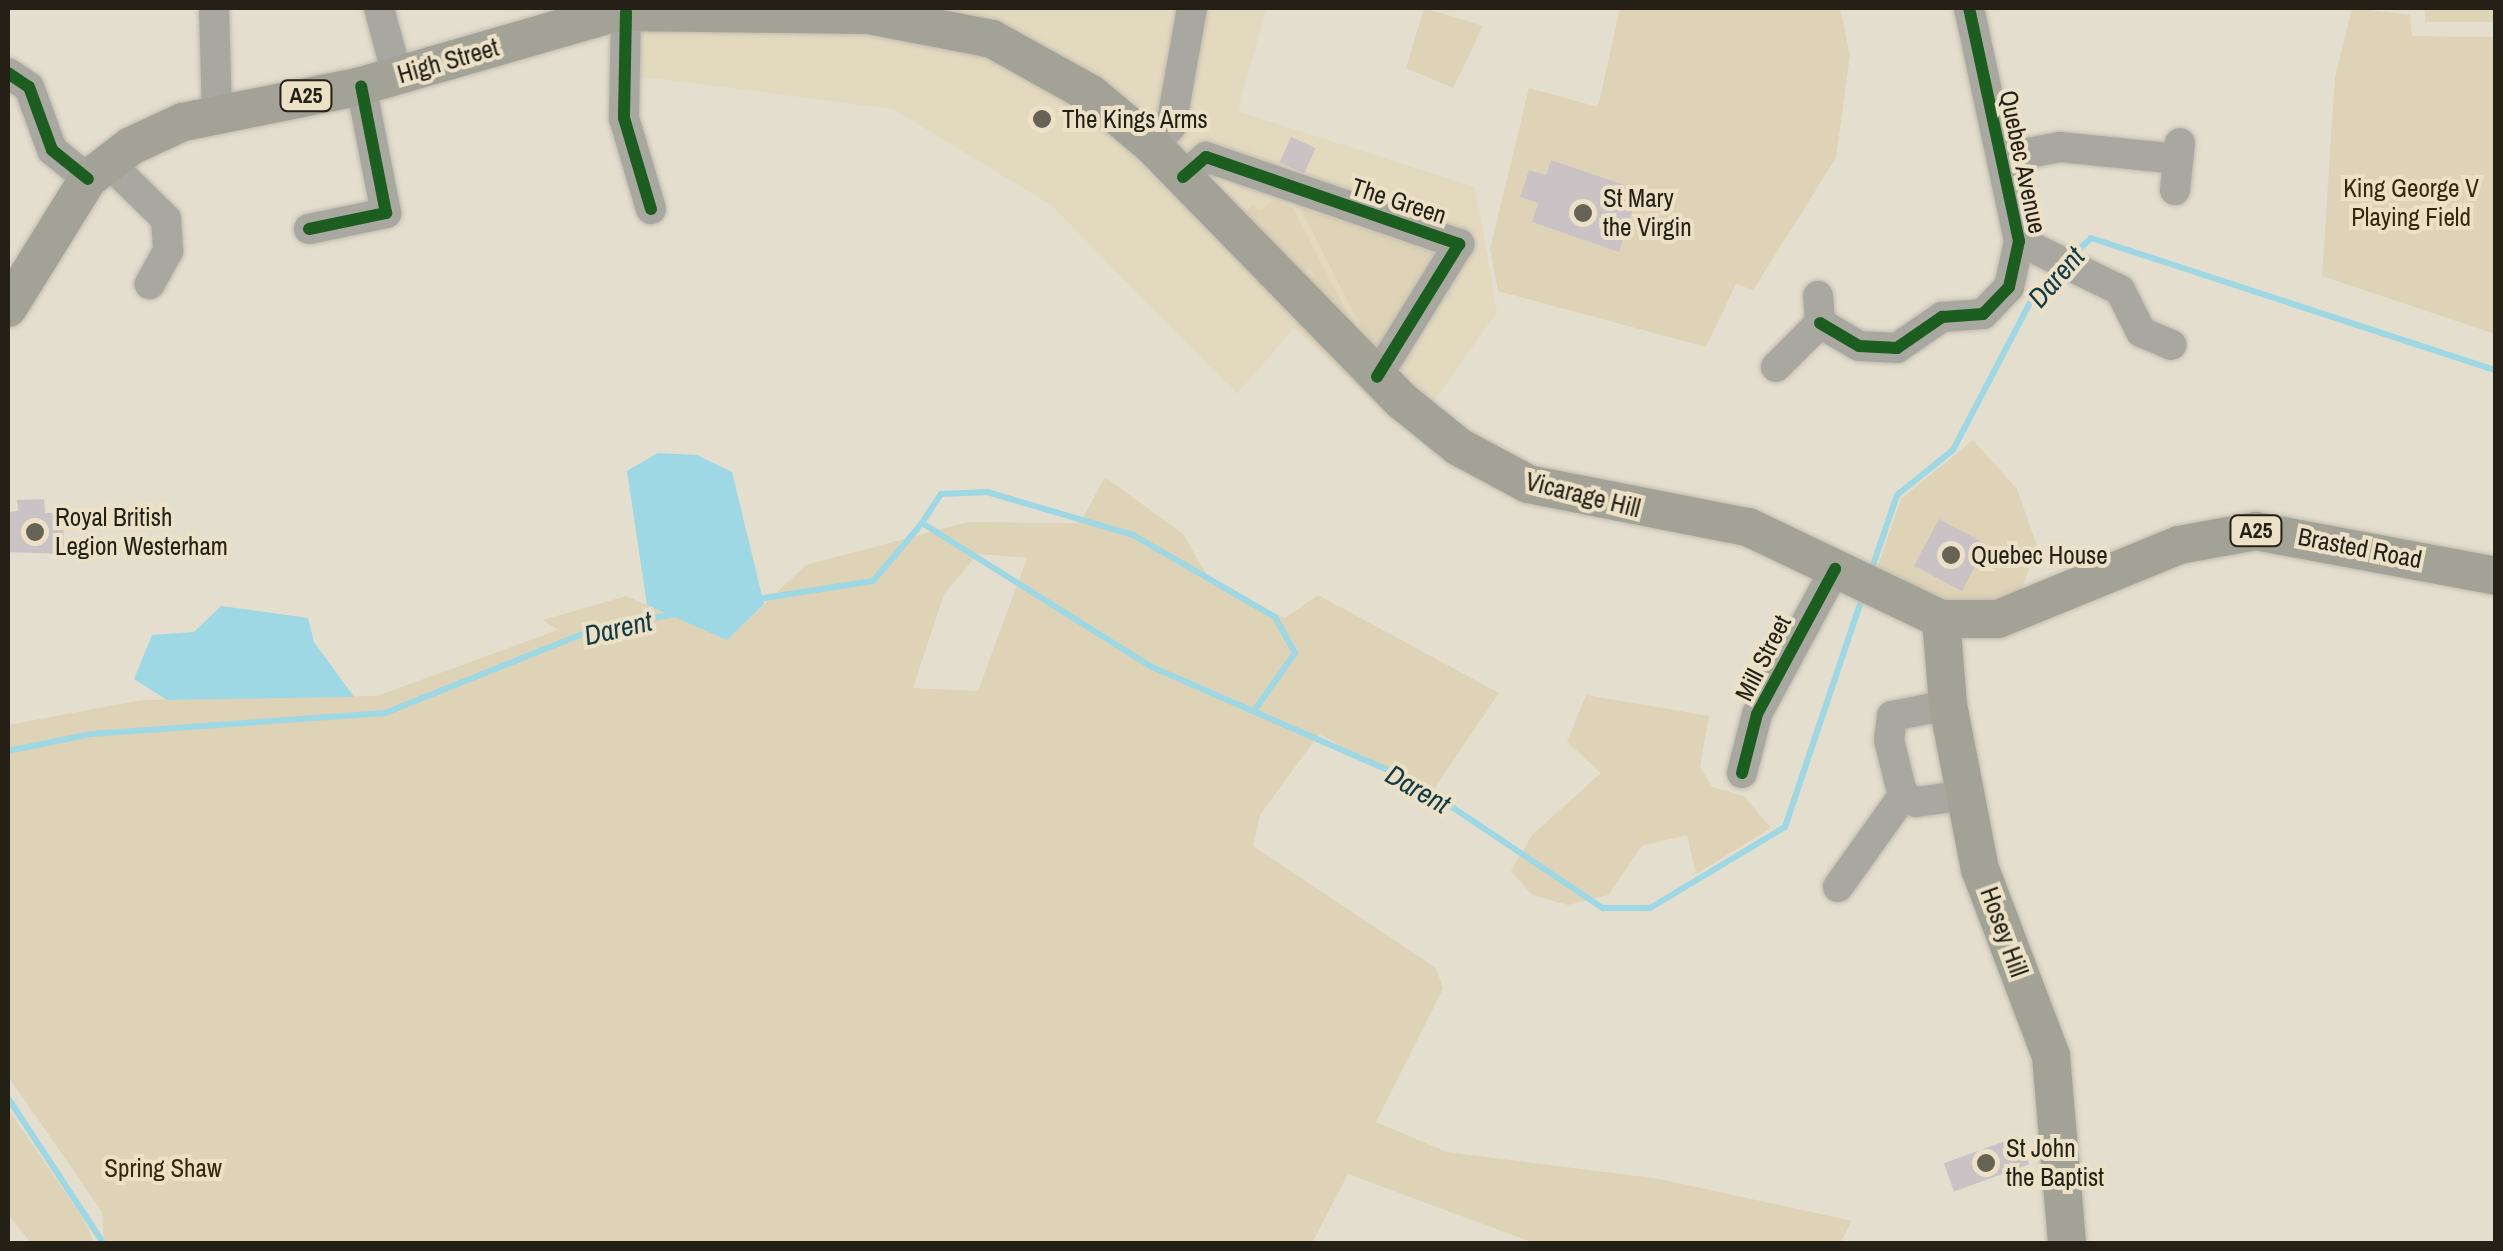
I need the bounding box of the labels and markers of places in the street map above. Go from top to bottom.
place label: The Kings Arms [1062,104,1209,134]
marker: The Kings Arms [1031,108,1053,130]
place label: St Mary the Virgin [1603,184,1692,243]
marker: St Mary the Virgin [1572,202,1594,224]
place label: Royal British Legion Westerham [55,503,228,562]
marker: Royal British Legion Westerham [24,521,46,543]
place label: Quebec House [1971,540,2108,570]
marker: Quebec House [1940,544,1962,566]
place label: St John the Baptist [2006,1134,2104,1193]
marker: St John the Baptist [1975,1152,1997,1174]

